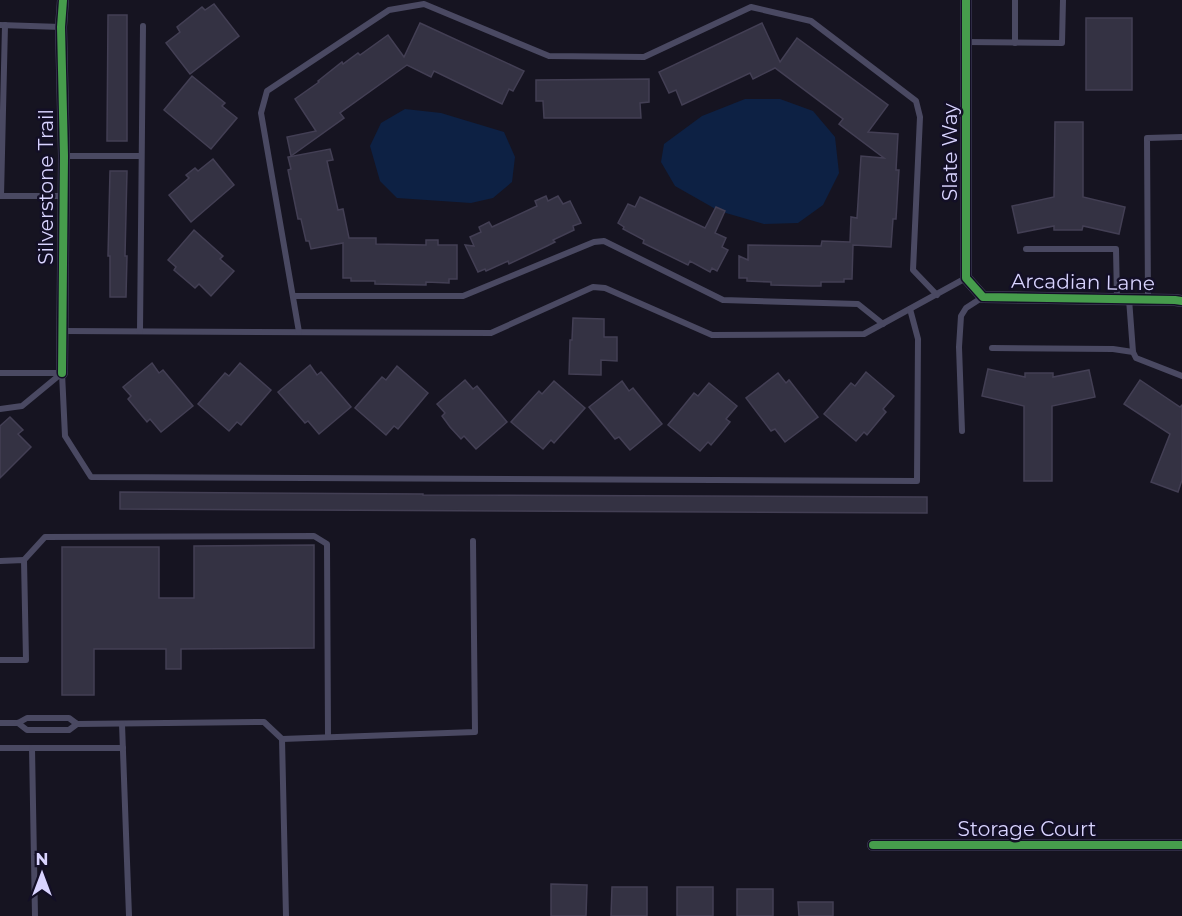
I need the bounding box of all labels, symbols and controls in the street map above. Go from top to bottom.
street label: Slate Way [938,103,962,201]
street label: Silverstone Trail [34,109,58,265]
street label: Arcadian Lane [1011,269,1155,295]
street label: Storage Court [958,817,1096,841]
north arrow [12,844,72,904]
text: N [36,850,48,869]

